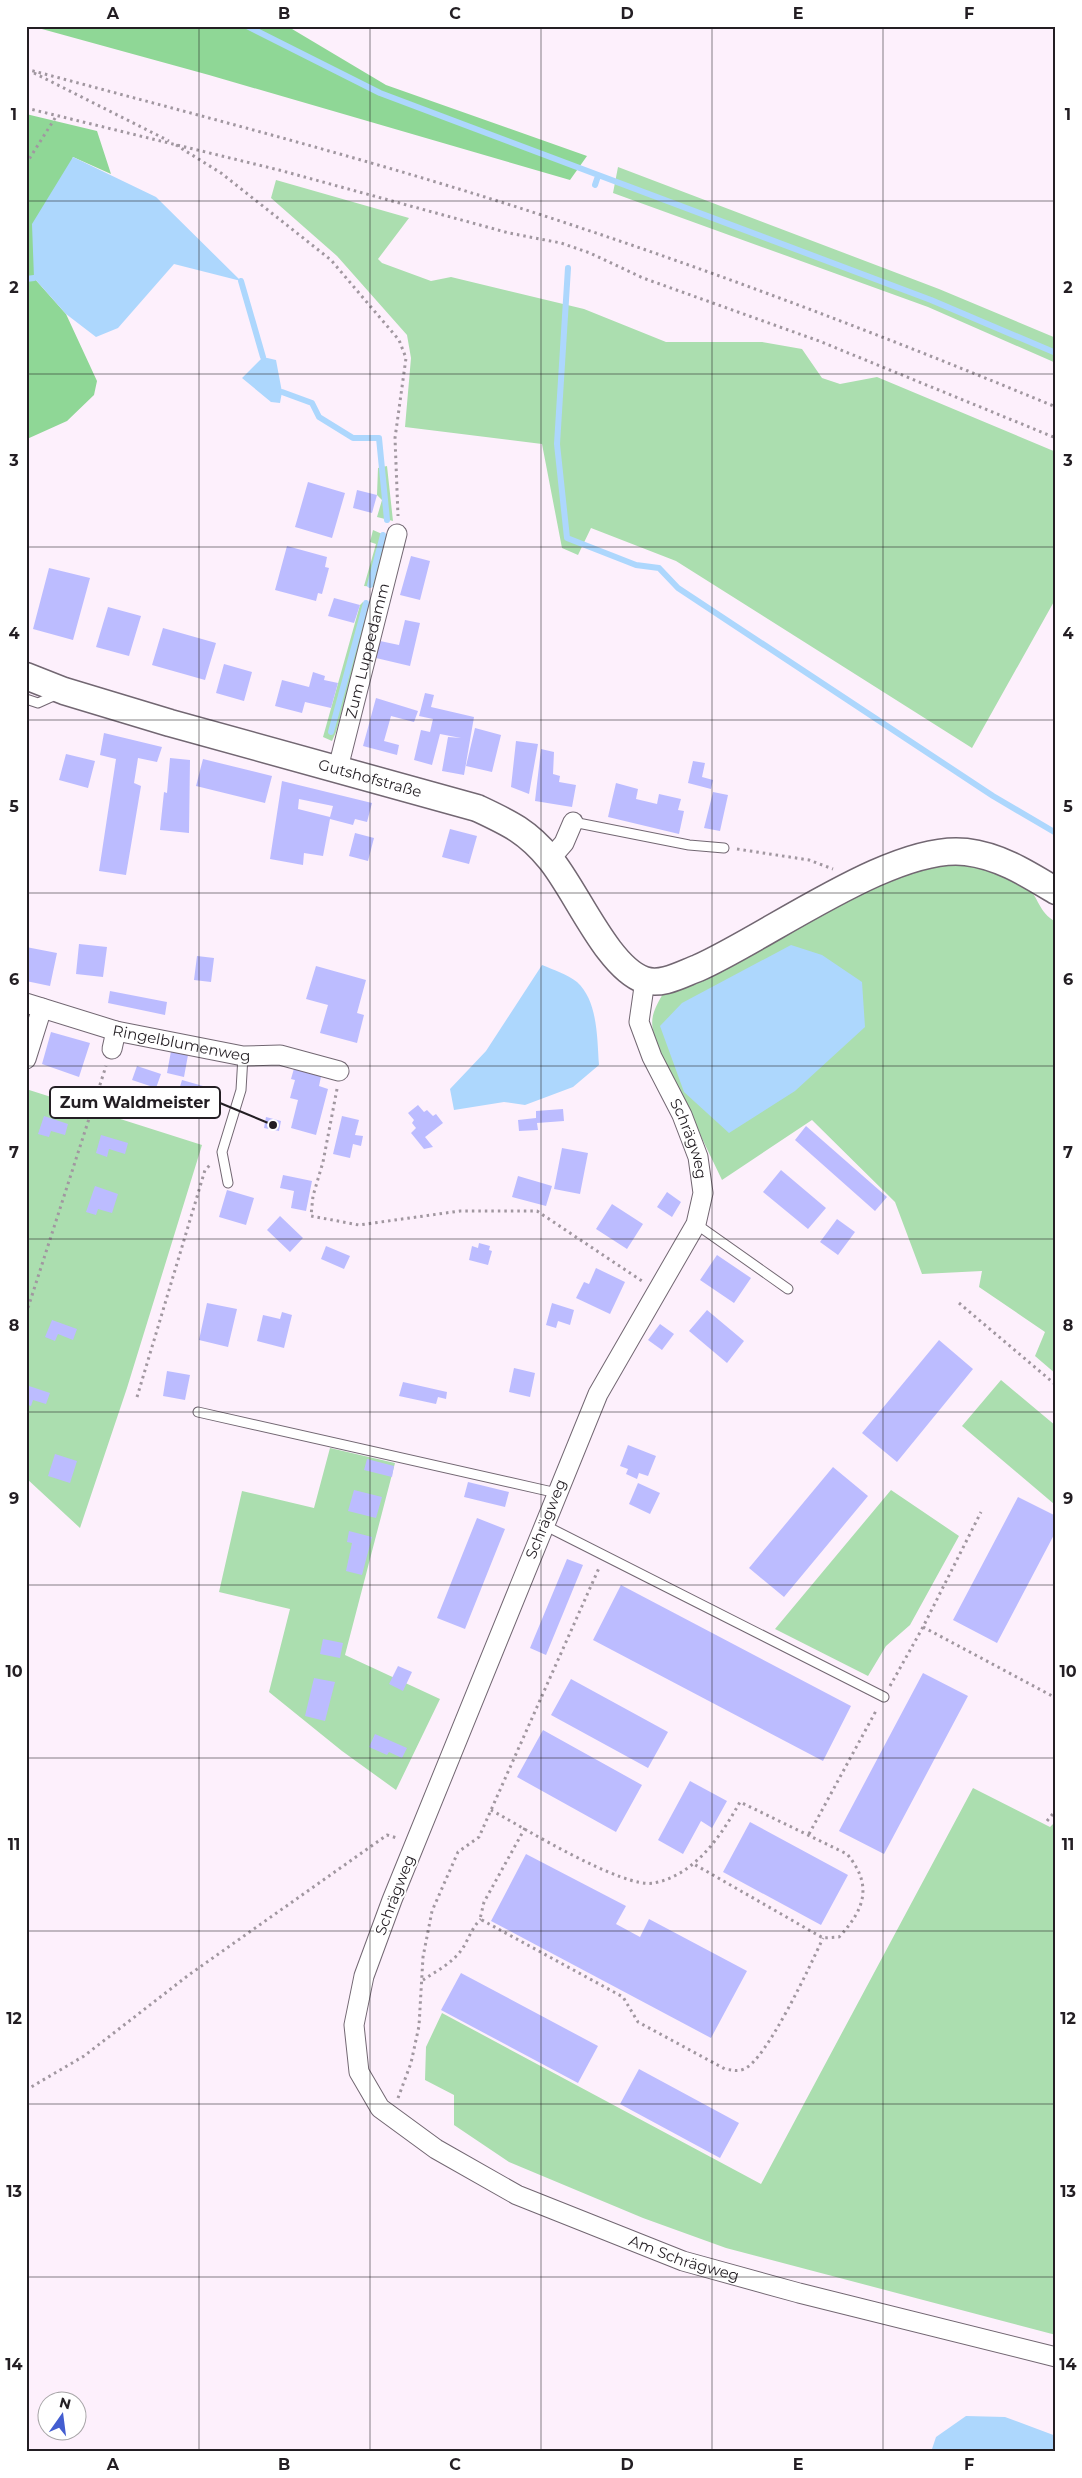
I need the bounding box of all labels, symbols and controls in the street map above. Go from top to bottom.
text: A [106,4,120,23]
text: B [278,4,290,23]
text: C [449,4,461,23]
text: D [620,4,634,23]
text: E [793,4,803,23]
text: F [964,4,974,23]
text: 1 [11,105,17,124]
text: 1 [1065,105,1071,124]
text: 2 [9,278,19,297]
text: 2 [1063,278,1073,297]
text: 3 [8,451,19,470]
text: 3 [1062,451,1073,470]
street label: Zum Luppedamm [341,581,393,720]
text: 4 [8,624,20,643]
text: 4 [1062,624,1074,643]
street label: Gutshofstraße [316,754,424,801]
text: 5 [9,797,19,816]
text: 5 [1063,797,1073,816]
text: 6 [9,970,19,989]
text: 6 [1063,970,1073,989]
street label: Ringelblumenweg [111,1021,251,1065]
callout: Zum Waldmeister [50,1087,220,1118]
text: Zum Waldmeister [60,1093,210,1112]
street label: Schrägweg [666,1095,711,1180]
text: 7 [9,1143,19,1162]
text: 7 [1063,1143,1073,1162]
text: 8 [9,1316,19,1335]
text: 8 [1063,1316,1073,1335]
street label: Schrägweg [521,1476,570,1562]
text: 9 [9,1489,19,1508]
text: 9 [1063,1489,1073,1508]
text: 10 [5,1662,23,1681]
text: 10 [1059,1662,1077,1681]
text: 11 [8,1835,20,1854]
text: 11 [1062,1835,1074,1854]
street label: Schrägweg [371,1852,419,1938]
text: 12 [6,2009,22,2028]
text: 12 [1060,2009,1076,2028]
text: 13 [6,2182,22,2201]
text: 13 [1060,2182,1076,2201]
street label: Am Schrägweg [626,2230,741,2285]
text: 14 [5,2355,23,2374]
text: 14 [1059,2355,1077,2374]
north arrow [38,2390,88,2440]
text: N [57,2393,73,2413]
text: A [106,2455,120,2474]
text: B [278,2455,290,2474]
text: C [449,2455,461,2474]
text: D [620,2455,634,2474]
text: E [793,2455,803,2474]
text: F [964,2455,974,2474]

